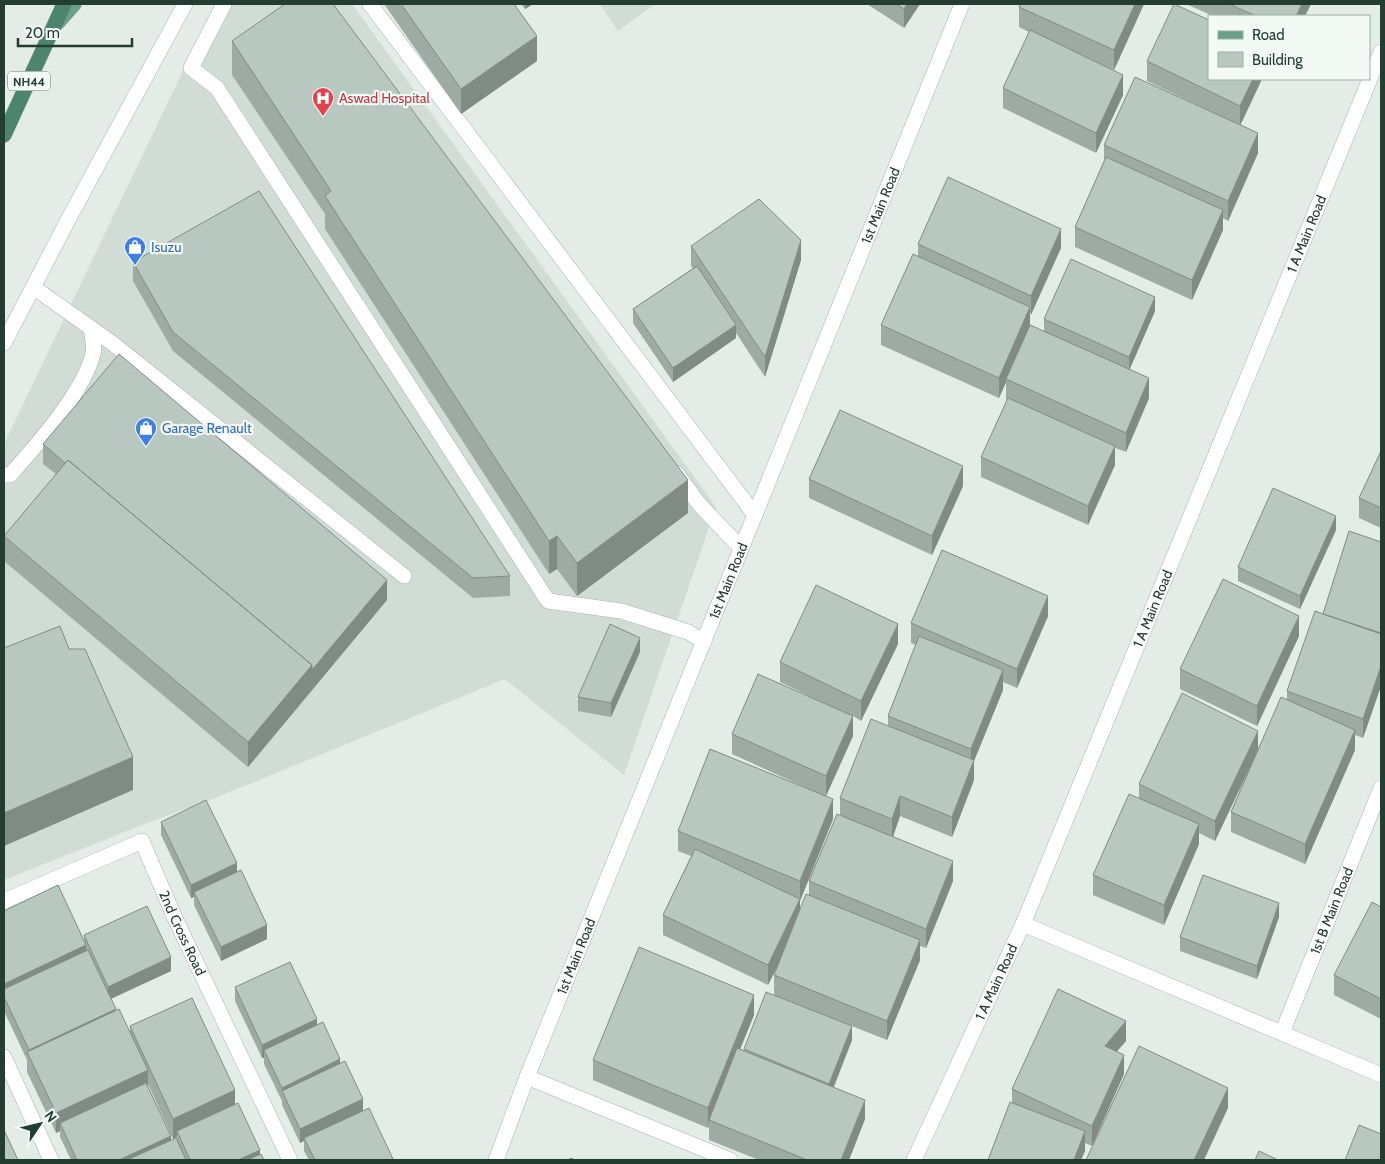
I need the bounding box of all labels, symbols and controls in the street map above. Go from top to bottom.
scale bar [18,15,131,47]
legend [1208,15,1370,80]
text: 20 m [25,24,60,42]
text: Road [1252,26,1285,44]
text: Building [1252,51,1303,69]
road number: NH44 [8,72,50,90]
hospital icon: Aswad Hospital [311,86,335,117]
place label: Aswad Hospital [339,89,431,107]
street label: 1st Main Road [857,165,904,246]
street label: 1 A Main Road [1282,193,1330,275]
shop icon: Isuzu [123,235,147,266]
place label: Isuzu [151,238,182,256]
shop icon: Garage Renault [134,416,158,447]
place label: Garage Renault [162,419,252,437]
street label: 1st Main Road [705,540,752,622]
street label: 1 A Main Road [1129,567,1176,650]
street label: 1st B Main Road [1306,865,1357,957]
street label: 2nd Cross Road [155,888,210,978]
street label: 1st Main Road [553,915,599,997]
street label: 1 A Main Road [971,941,1022,1023]
north arrow [15,1099,65,1149]
text: N [40,1107,61,1126]

